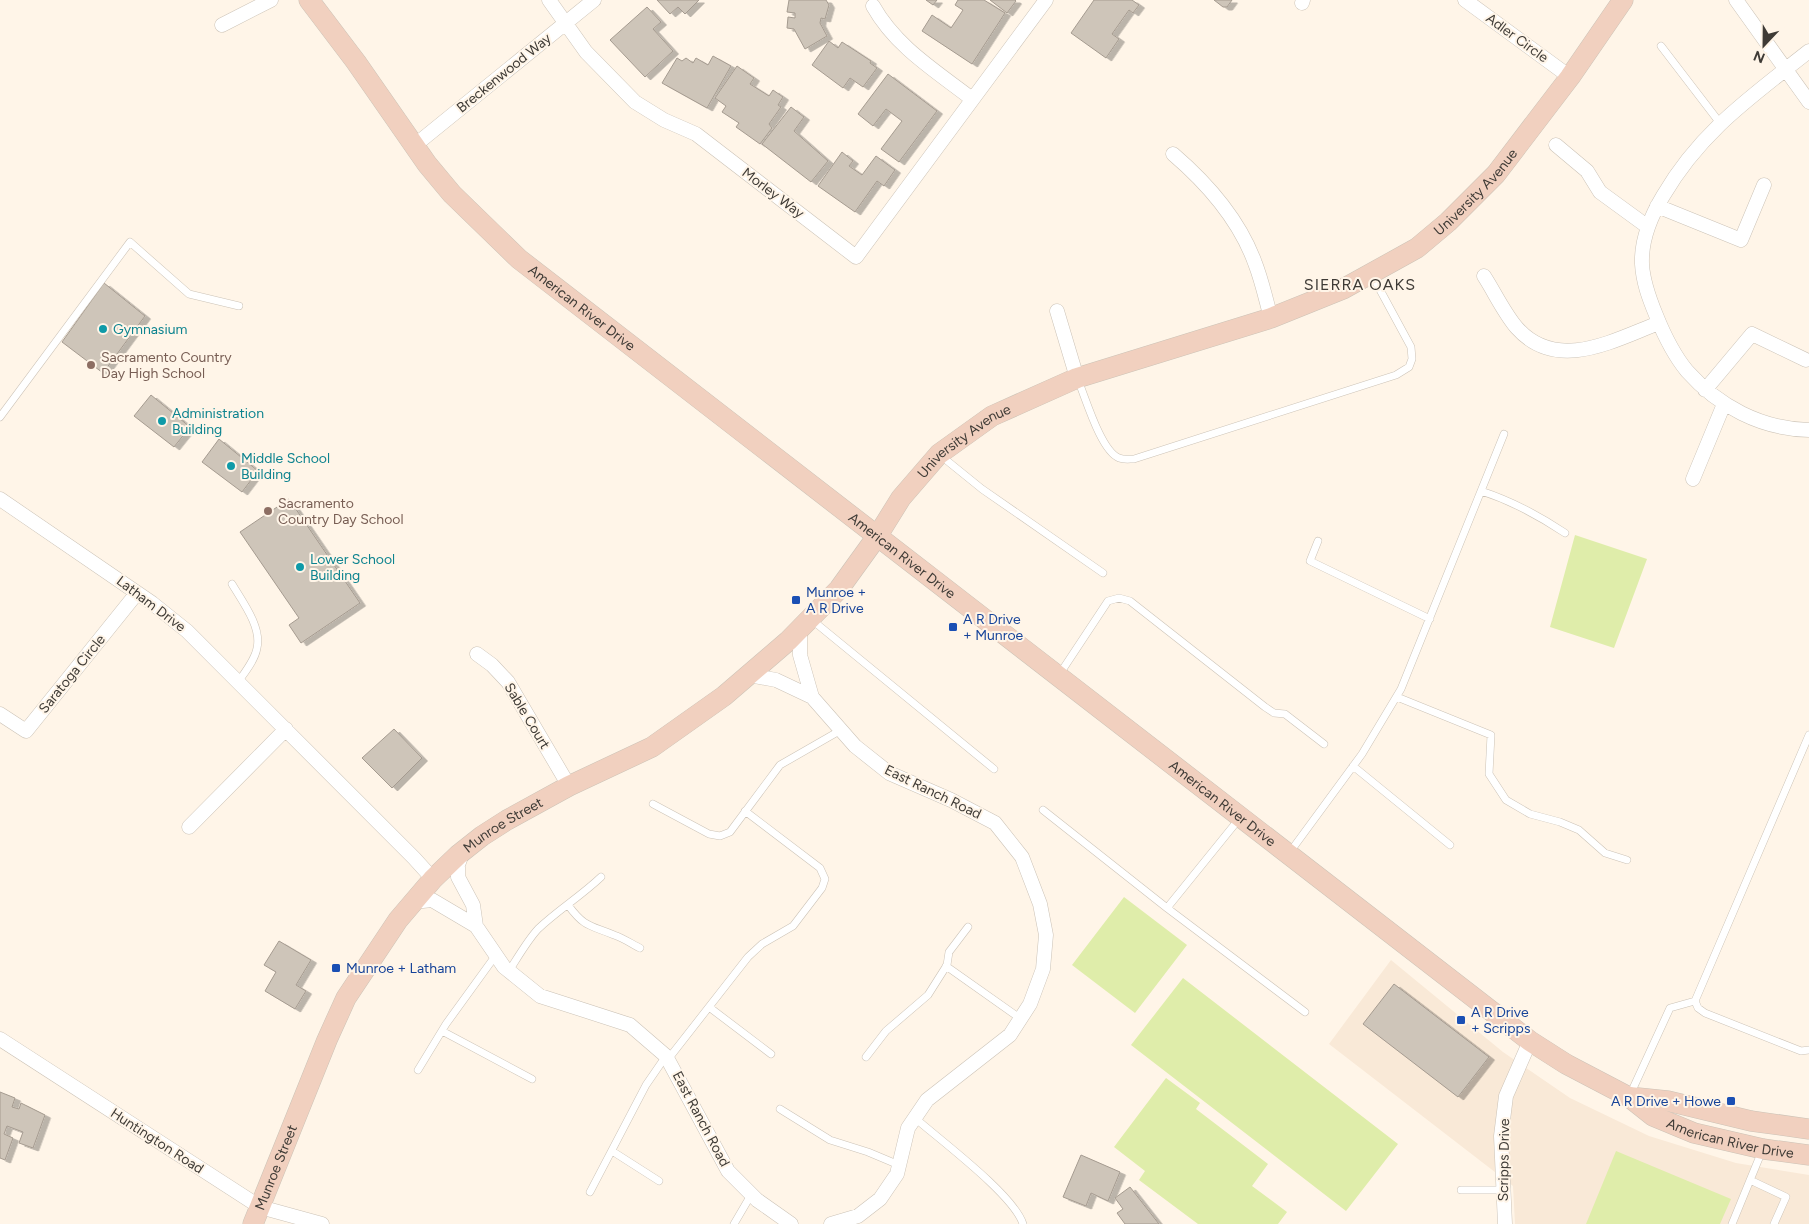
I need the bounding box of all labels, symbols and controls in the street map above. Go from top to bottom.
street label: Adler Circle [1483,10,1552,67]
north arrow [1739,20,1789,70]
street label: Breckenwood Way [453,29,555,116]
text: N [1751,47,1768,66]
street label: University Avenue [1430,145,1521,239]
street label: Morley Way [739,164,808,222]
street label: American River Drive [525,261,639,354]
district label: SIERRA OAKS [1304,275,1416,294]
place label: Gymnasium [113,321,187,338]
marker: Gymnasium [97,323,109,335]
place label: Sacramento Country Day High School [101,349,232,382]
marker: Sacramento Country Day High School [85,359,97,371]
street label: University Avenue [914,400,1014,482]
place label: Administration Building [172,405,264,438]
marker: Administration Building [156,415,168,427]
place label: Middle School Building [241,450,330,483]
marker: Middle School Building [225,460,237,472]
place label: Sacramento Country Day School [278,495,403,528]
marker: Sacramento Country Day School [262,505,274,517]
street label: American River Drive [845,509,959,602]
place label: Lower School Building [310,551,395,584]
marker: Lower School Building [294,561,306,573]
street label: Latham Drive [113,572,189,636]
place label: Munroe + A R Drive [806,584,866,617]
marker: Munroe + A R Drive [790,594,802,606]
place label: A R Drive + Munroe [963,611,1023,644]
marker: A R Drive + Munroe [947,621,959,633]
street label: Saratoga Circle [35,631,109,717]
street label: Sable Court [501,680,553,752]
street label: American River Drive [1166,757,1280,850]
street label: East Ranch Road [882,761,984,823]
street label: Munroe Street [460,794,546,856]
place label: Munroe + Latham [346,960,456,977]
marker: Munroe + Latham [330,962,342,974]
place label: A R Drive + Scripps [1471,1004,1530,1037]
marker: A R Drive + Scripps [1455,1014,1467,1026]
street label: East Ranch Road [669,1068,733,1170]
place label: A R Drive + Howe [1611,1093,1721,1110]
marker: A R Drive + Howe [1725,1095,1737,1107]
street label: Huntington Road [107,1105,207,1177]
street label: American River Drive [1664,1114,1795,1161]
street label: Scripps Drive [1495,1118,1513,1202]
street label: Munroe Street [251,1122,301,1213]

